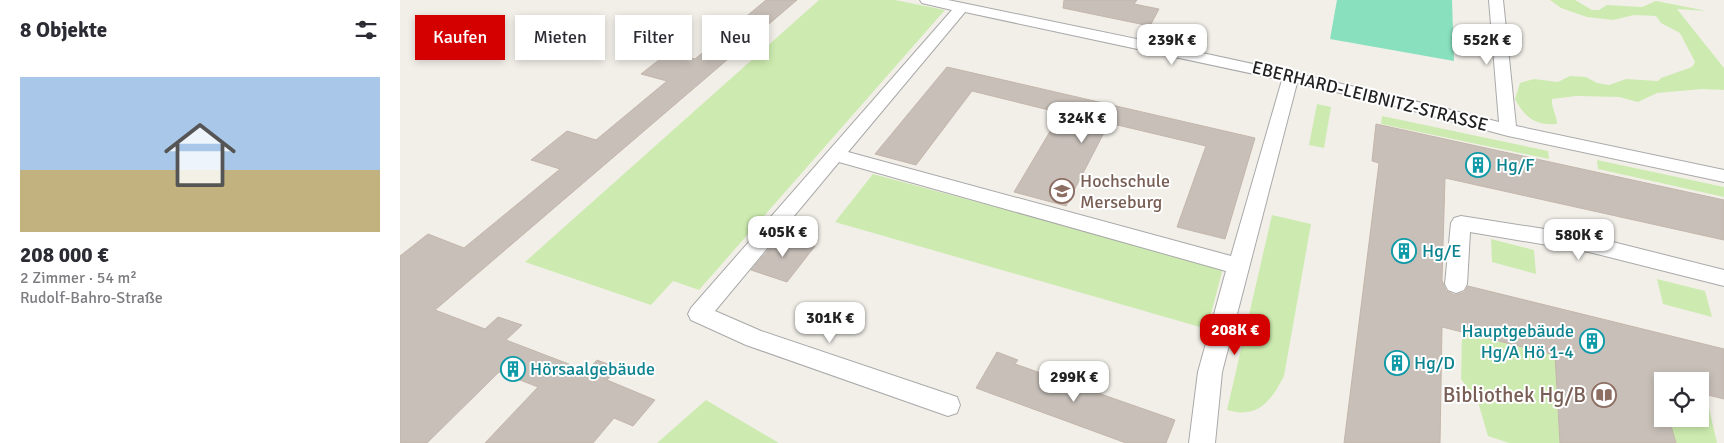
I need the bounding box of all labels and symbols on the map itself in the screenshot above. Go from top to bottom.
pin: 239K € [1131,23,1213,66]
pin: 552K € [1446,23,1528,66]
street label: EBERHARD-LEIBNITZ-STRASSE [1250,56,1490,136]
pin: 324K € [1041,102,1123,144]
building icon: Hg/F [1465,152,1491,178]
place label: Hg/F [1496,154,1535,176]
place label: Hochschule Merseburg [1080,170,1170,213]
school or university icon: Hochschule Merseburg [1049,178,1075,204]
pin: 405K € [742,216,824,258]
pin: 580K € [1538,218,1620,261]
building icon: Hg/E [1391,238,1417,264]
place label: Hg/E [1422,240,1461,262]
pin: 301K € [789,302,871,344]
pin: 208K € [1194,314,1276,356]
place label: Hauptgebäude Hg/A Hö 1-4 [1462,320,1574,363]
building icon: Hauptgebäude Hg/A Hö 1-4 [1579,328,1605,354]
building icon: Hg/D [1384,350,1410,376]
place label: Hg/D [1414,352,1455,374]
building icon: Hörsaalgebäude [500,356,526,382]
place label: Hörsaalgebäude [530,358,655,380]
pin: 299K € [1033,360,1115,403]
place label: Bibliothek Hg/B [1443,382,1586,408]
library icon: Bibliothek Hg/B [1591,382,1617,408]

